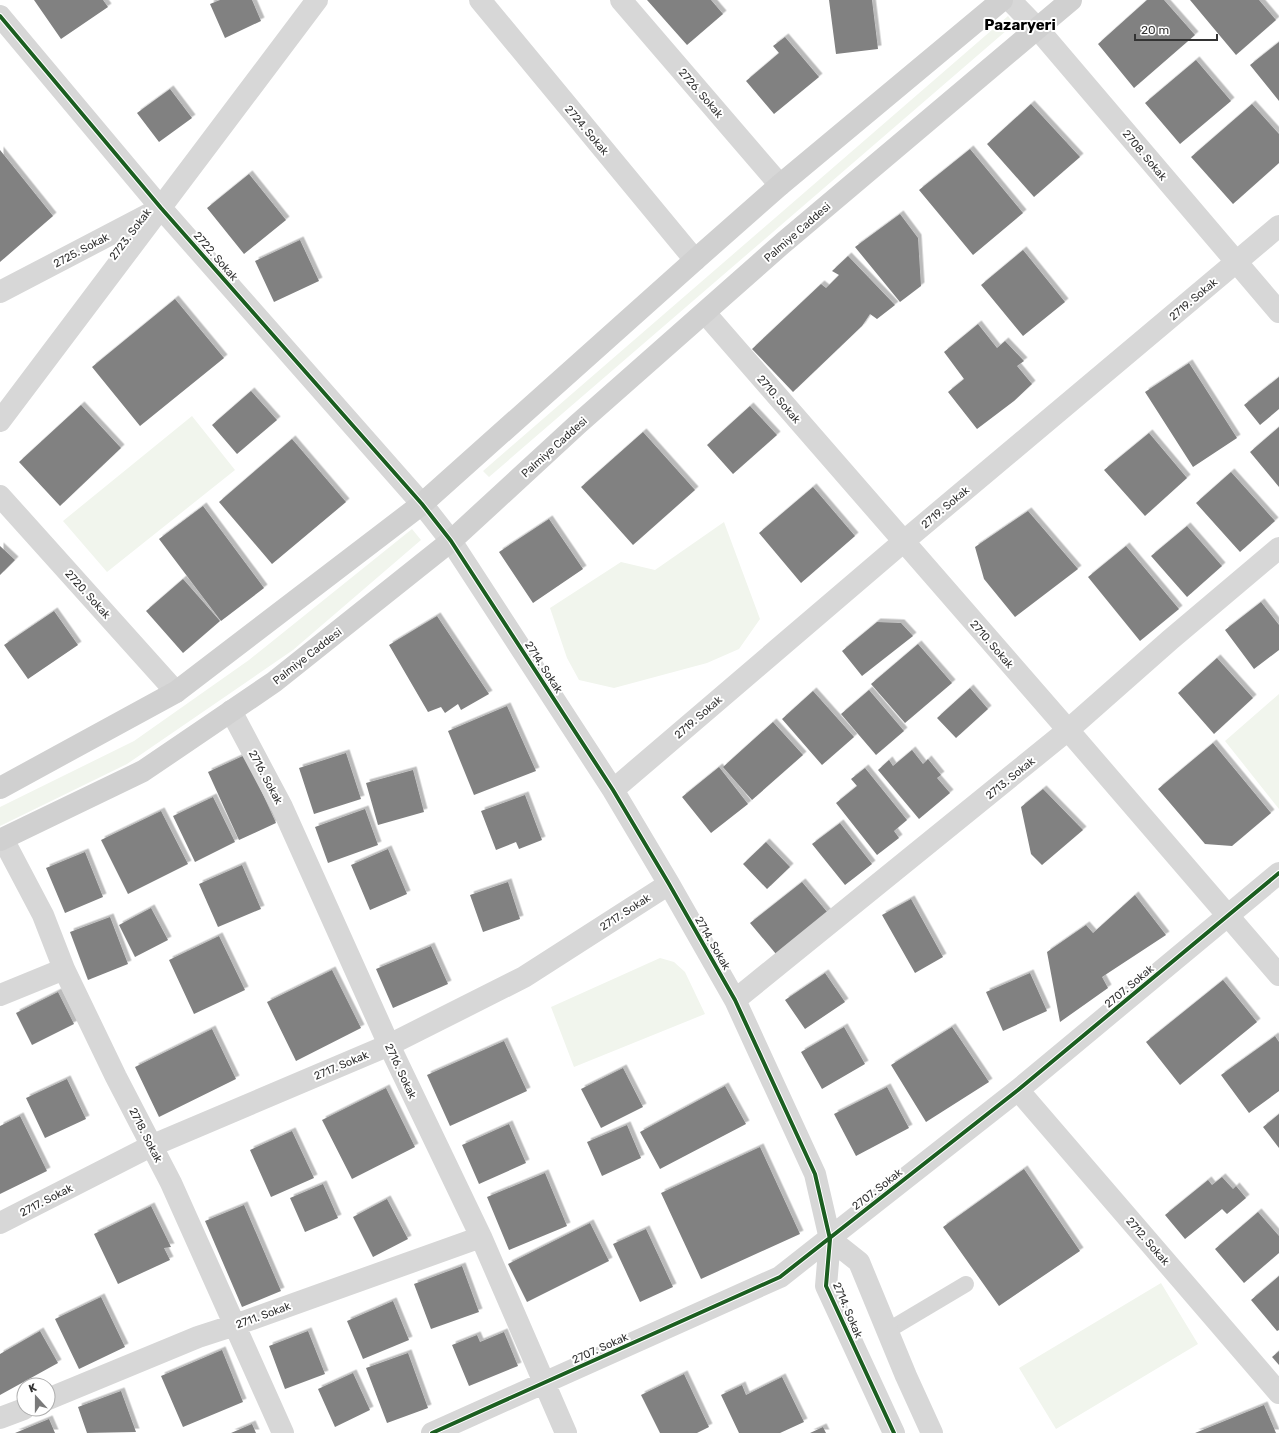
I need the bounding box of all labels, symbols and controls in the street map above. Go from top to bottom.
district label: Pazaryeri [984,16,1056,34]
scale bar [1135,16,1217,42]
text: 20 m [1141,23,1169,37]
street label: 2726. Sokak [676,66,726,121]
street label: 2724. Sokak [562,103,611,158]
street label: 2708. Sokak [1120,127,1170,183]
street label: Palmiye Caddesi [761,200,833,265]
street label: 2723. Sokak [107,206,154,263]
street label: 2722. Sokak [191,229,241,284]
street label: 2725. Sokak [51,230,111,270]
street label: 2719. Sokak [1167,275,1220,323]
street label: 2710. Sokak [754,373,803,426]
street label: Palmiye Caddesi [519,415,590,480]
street label: 2719. Sokak [919,483,972,531]
street label: 2720. Sokak [62,567,113,622]
street label: 2710. Sokak [967,618,1016,671]
street label: Palmiye Caddesi [270,625,344,687]
street label: 2714. Sokak [522,639,565,696]
street label: 2719. Sokak [672,693,725,741]
street label: 2716. Sokak [246,748,285,807]
street label: 2713. Sokak [983,754,1038,802]
street label: 2717. Sokak [598,891,653,934]
street label: 2714. Sokak [692,914,733,973]
street label: 2707. Sokak [1102,962,1157,1011]
street label: 2716. Sokak [382,1042,419,1101]
street label: 2717. Sokak [312,1048,371,1083]
street label: 2718. Sokak [126,1106,165,1165]
street label: 2707. Sokak [850,1166,905,1213]
street label: 2717. Sokak [18,1181,75,1219]
street label: 2712. Sokak [1123,1215,1172,1268]
street label: 2714. Sokak [830,1280,865,1340]
street label: 2711. Sokak [234,1299,293,1331]
street label: 2707. Sokak [570,1330,631,1367]
north arrow [16,1377,56,1417]
text: K [27,1381,39,1396]

